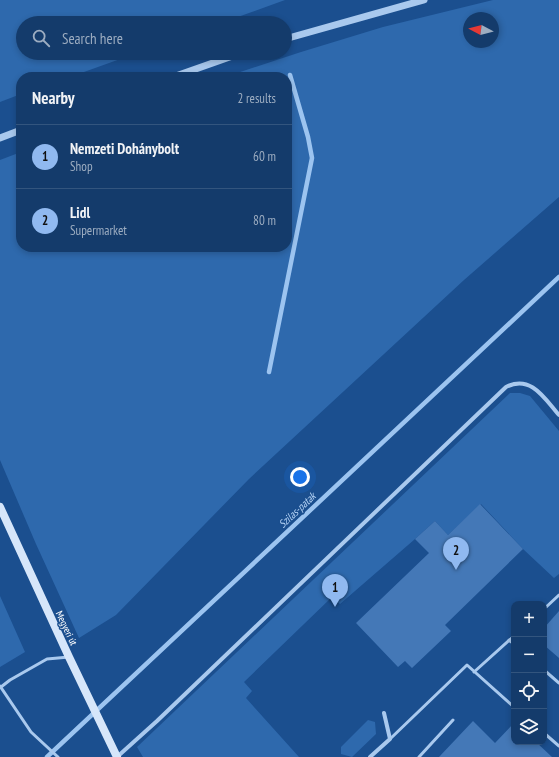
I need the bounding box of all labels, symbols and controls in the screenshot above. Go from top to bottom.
north arrow [463,12,499,48]
search box [16,16,292,60]
icon: search [30,27,52,49]
text: Search here [62,29,123,48]
text: Nearby [32,87,75,109]
text: 2 results [237,90,276,107]
text: Nemzeti Dohánybolt [70,139,179,158]
text: 1 [42,148,48,165]
text: 60 m [253,148,276,165]
text: Shop [70,158,93,175]
text: Lidl [70,203,90,222]
text: 2 [42,212,48,229]
text: 80 m [253,212,276,229]
text: Supermarket [70,222,127,239]
your location [290,467,310,487]
water label: Szilas-patak [275,488,320,531]
pin: 2 [443,537,469,570]
pin: 1 [322,574,348,607]
map controls [511,601,547,745]
button: + [511,601,547,637]
street label: Megyeri út [53,609,80,648]
button: − [511,637,547,673]
button: locate [511,673,547,709]
button: layers [511,709,547,745]

